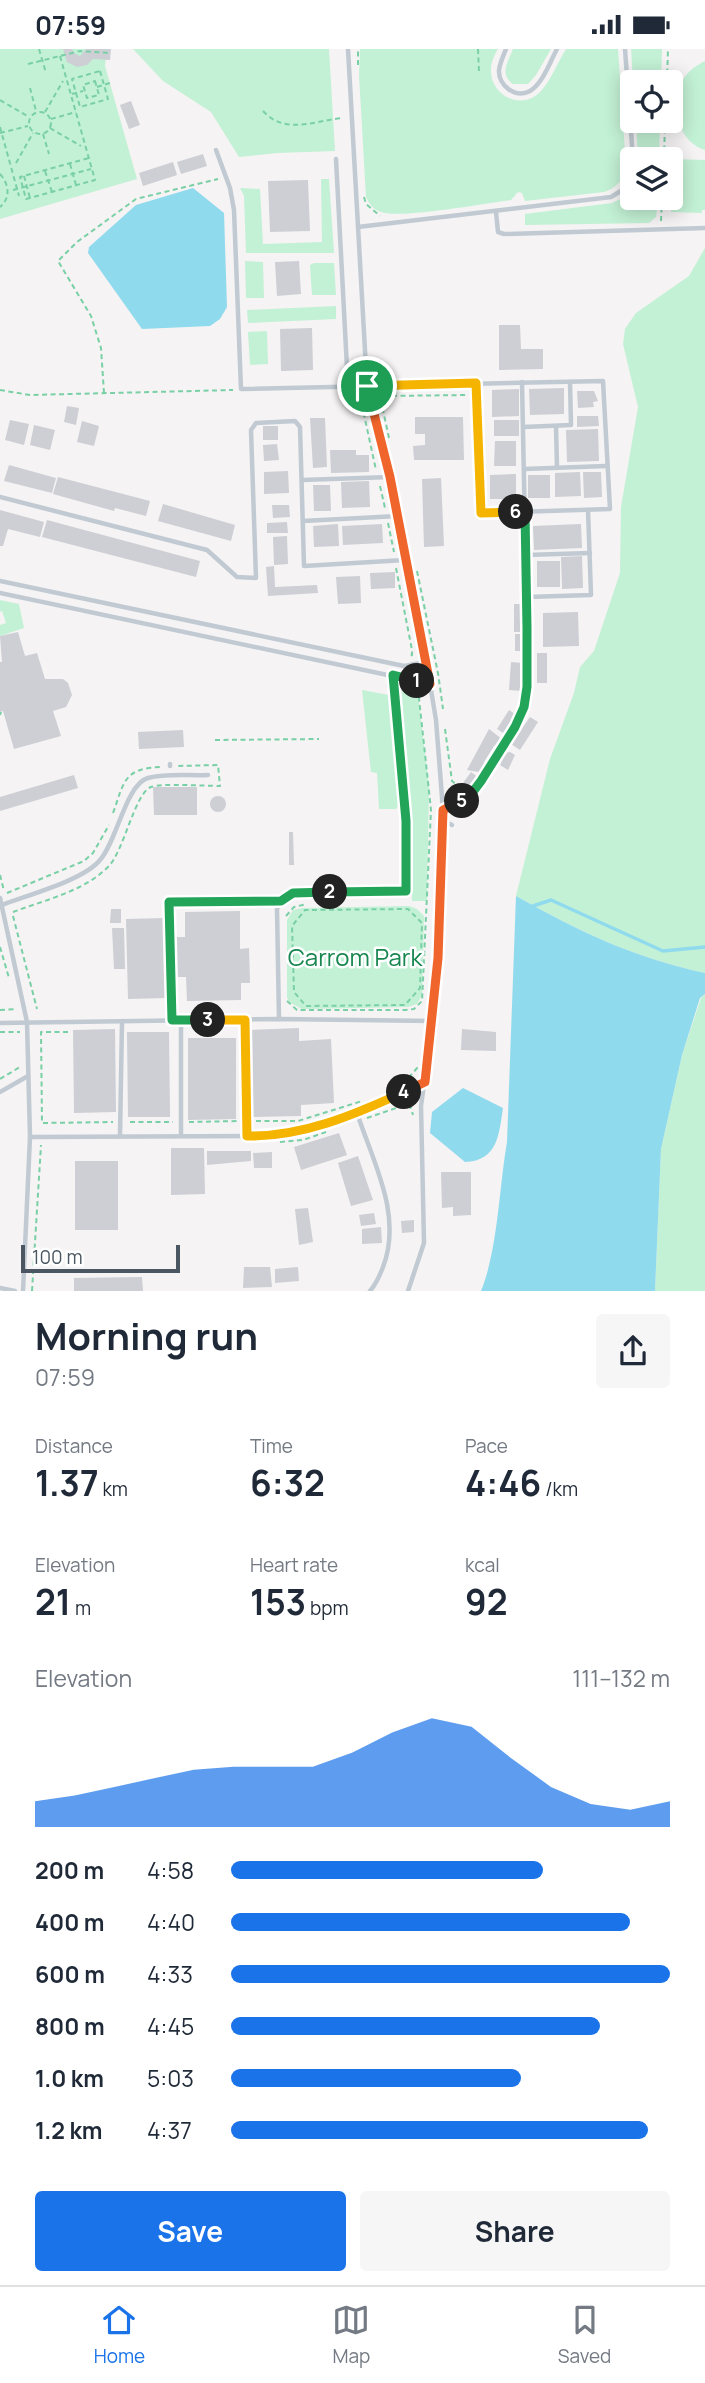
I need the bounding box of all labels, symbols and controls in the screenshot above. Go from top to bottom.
text: 07:59 [35,7,106,43]
map controls [620,70,683,210]
button: locate [620,70,683,133]
button: layers [620,147,683,210]
pin [337,356,397,416]
icon: arrive [348,367,386,405]
pin: 6 [498,495,534,529]
text: 6 [510,498,521,524]
pin: 1 [400,663,434,699]
text: 1 [412,667,421,693]
pin: 5 [444,783,480,819]
text: 5 [456,787,467,813]
pin: 2 [312,875,348,909]
text: 2 [324,878,335,904]
park label: Carrom Park [288,940,423,973]
pin: 3 [190,1003,226,1037]
text: 3 [202,1006,213,1032]
pin: 4 [386,1075,422,1109]
text: 4 [398,1078,409,1104]
scale bar [21,1242,180,1274]
text: 100 m [32,1244,83,1270]
text: Morning run [35,1309,258,1361]
button: share [596,1314,670,1388]
text: 07:59 [35,1361,95,1393]
text: Distance [35,1433,113,1459]
text: Time [250,1433,293,1459]
text: Pace [465,1433,508,1459]
text: 1.37 [35,1459,99,1507]
text: 6:32 [250,1459,325,1507]
text: 4:46 [465,1459,541,1507]
text: km [99,1476,128,1502]
text: /km [541,1476,578,1502]
text: Elevation [35,1552,115,1578]
text: Heart rate [250,1552,338,1578]
text: kcal [465,1552,500,1578]
text: 21 [35,1578,71,1626]
text: 153 [250,1578,306,1626]
text: 92 [465,1578,508,1626]
text: m [71,1595,91,1621]
text: bpm [306,1595,349,1621]
text: Elevation [35,1662,132,1694]
text: 111–132 m [572,1662,670,1694]
text: 200 m [35,1854,104,1886]
text: 4:58 [147,1854,194,1886]
text: 400 m [35,1906,105,1938]
text: 4:40 [147,1906,195,1938]
text: 600 m [35,1958,105,1990]
text: 4:33 [147,1958,193,1990]
text: 800 m [35,2010,105,2042]
text: 4:45 [147,2010,194,2042]
text: 1.0 km [35,2062,104,2094]
text: 5:03 [147,2062,194,2094]
text: 1.2 km [35,2114,102,2146]
text: 4:37 [147,2114,192,2146]
button: Save [35,2191,346,2271]
button: Share [360,2191,670,2271]
tab: Home [94,2301,145,2369]
tab: Map [332,2301,370,2369]
tab: Saved [558,2301,611,2369]

